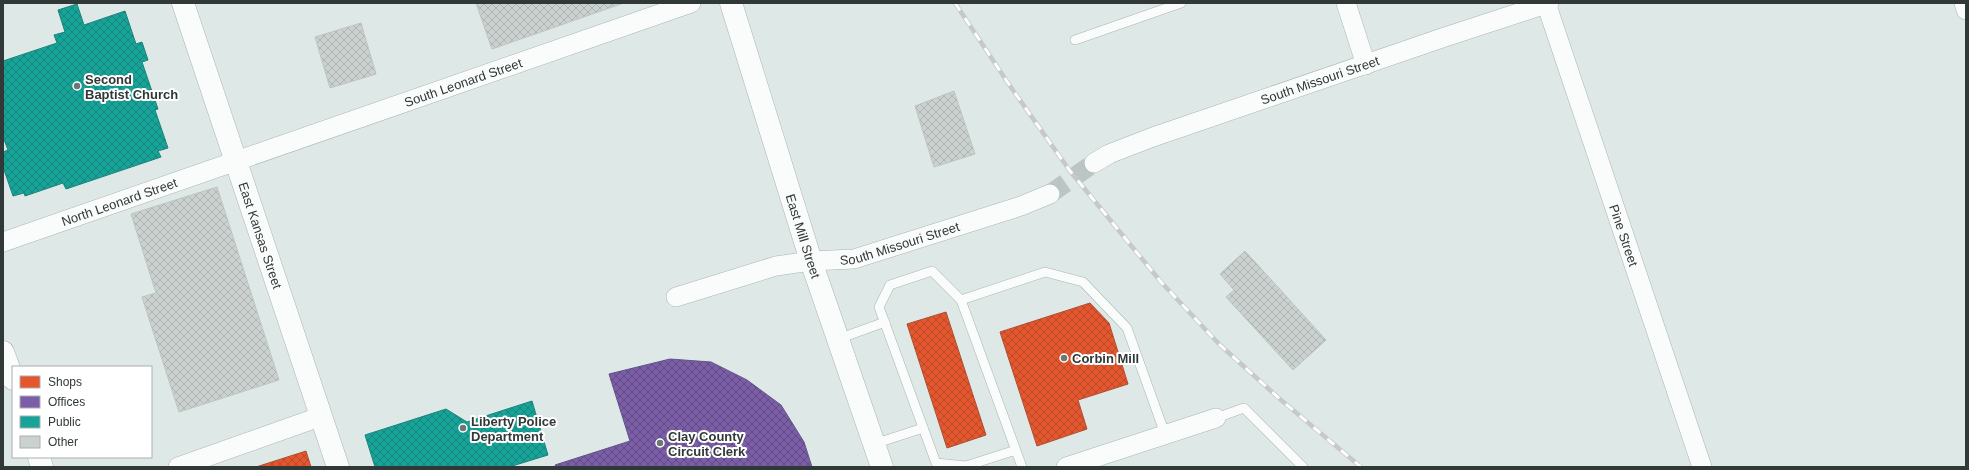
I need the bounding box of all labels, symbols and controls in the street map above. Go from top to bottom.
street label: South Missouri Street [1259,52,1381,107]
street label: South Leonard Street [402,55,524,110]
place label: Second Baptist Church [85,72,178,102]
marker: Second Baptist Church [72,81,82,91]
street label: North Leonard Street [59,174,179,229]
street label: East Kansas Street [236,180,286,291]
street label: East Mill Street [783,192,824,280]
street label: Pine Street [1607,202,1642,268]
street label: South Missouri Street [839,218,962,267]
place label: Corbin Mill [1072,351,1139,366]
marker: Corbin Mill [1059,353,1069,363]
legend [12,366,152,458]
text: Shops [48,375,82,389]
text: Offices [48,395,85,409]
place label: Liberty Police Department [471,414,556,444]
text: Public [48,415,81,429]
marker: Liberty Police Department [458,423,468,433]
place label: Clay County Circuit Clerk [668,429,746,459]
text: Other [48,435,78,449]
marker: Clay County Circuit Clerk [655,438,665,448]

